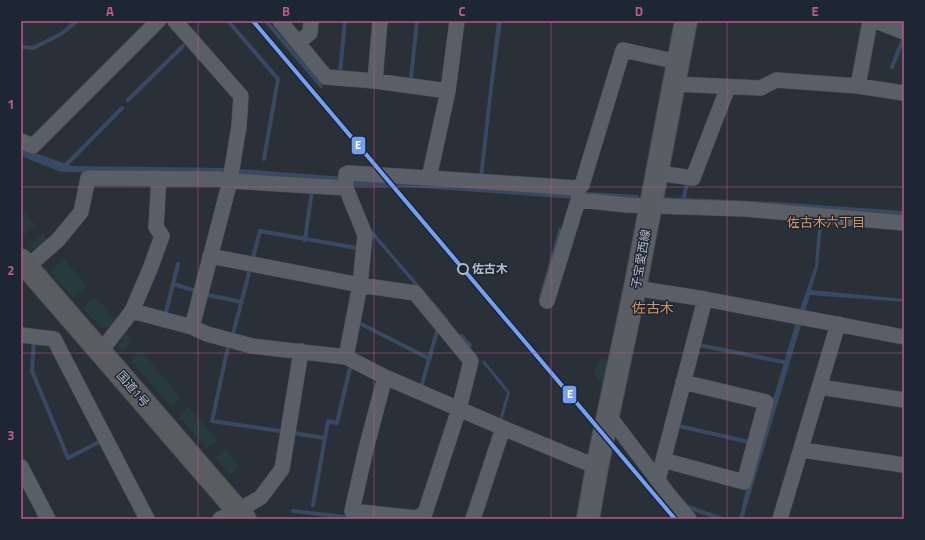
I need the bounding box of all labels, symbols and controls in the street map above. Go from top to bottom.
text: A [106,1,114,21]
text: B [282,1,290,21]
text: C [458,1,466,21]
text: D [635,1,643,21]
text: E [811,1,819,21]
text: 1 [7,94,15,114]
line badge: E [351,136,366,155]
text: E [355,137,361,153]
district label: 佐古木六丁目 [787,212,865,232]
street label: 子宝愛西線 [626,228,655,290]
place label: 佐古木 [472,259,508,278]
text: 2 [7,260,15,280]
marker: 佐古木 [457,263,469,275]
district label: 佐古木 [632,297,674,318]
street label: 国道1号 [112,366,155,411]
line badge: E [562,385,577,404]
text: E [567,386,573,402]
text: 3 [7,425,15,445]

